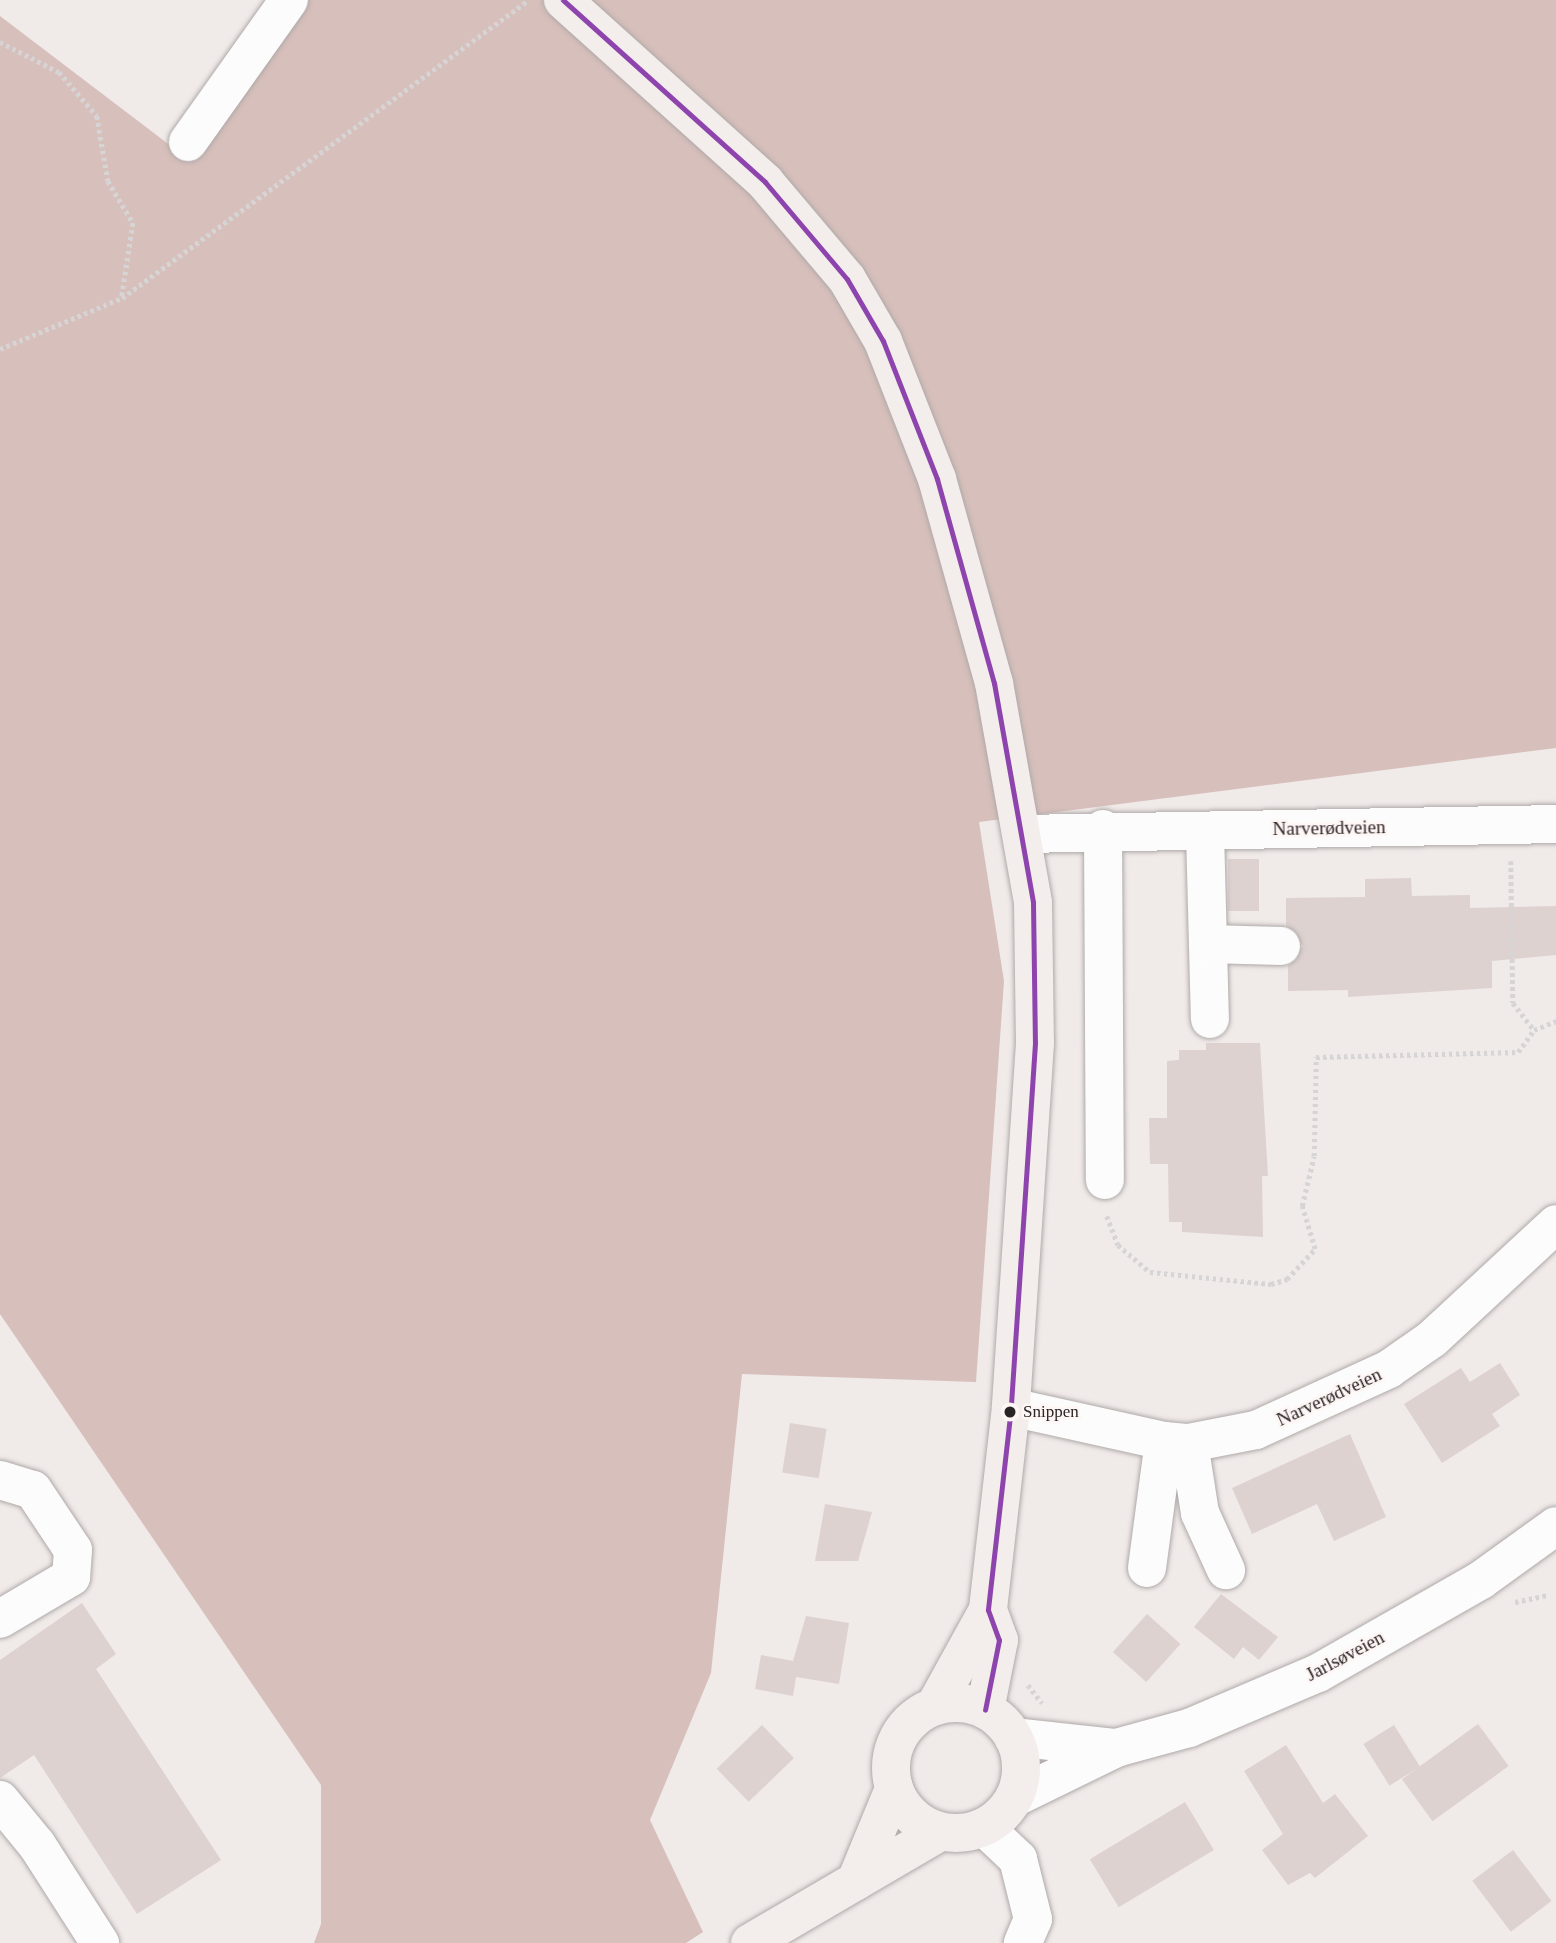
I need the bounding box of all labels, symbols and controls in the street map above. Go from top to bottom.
street label: Narverødveien [1272,816,1386,840]
street label: Narverødveien [1273,1363,1385,1431]
place label: Snippen [1023,1402,1079,1422]
marker: Snippen [1003,1405,1017,1419]
street label: Jarlsøveien [1302,1626,1388,1686]

